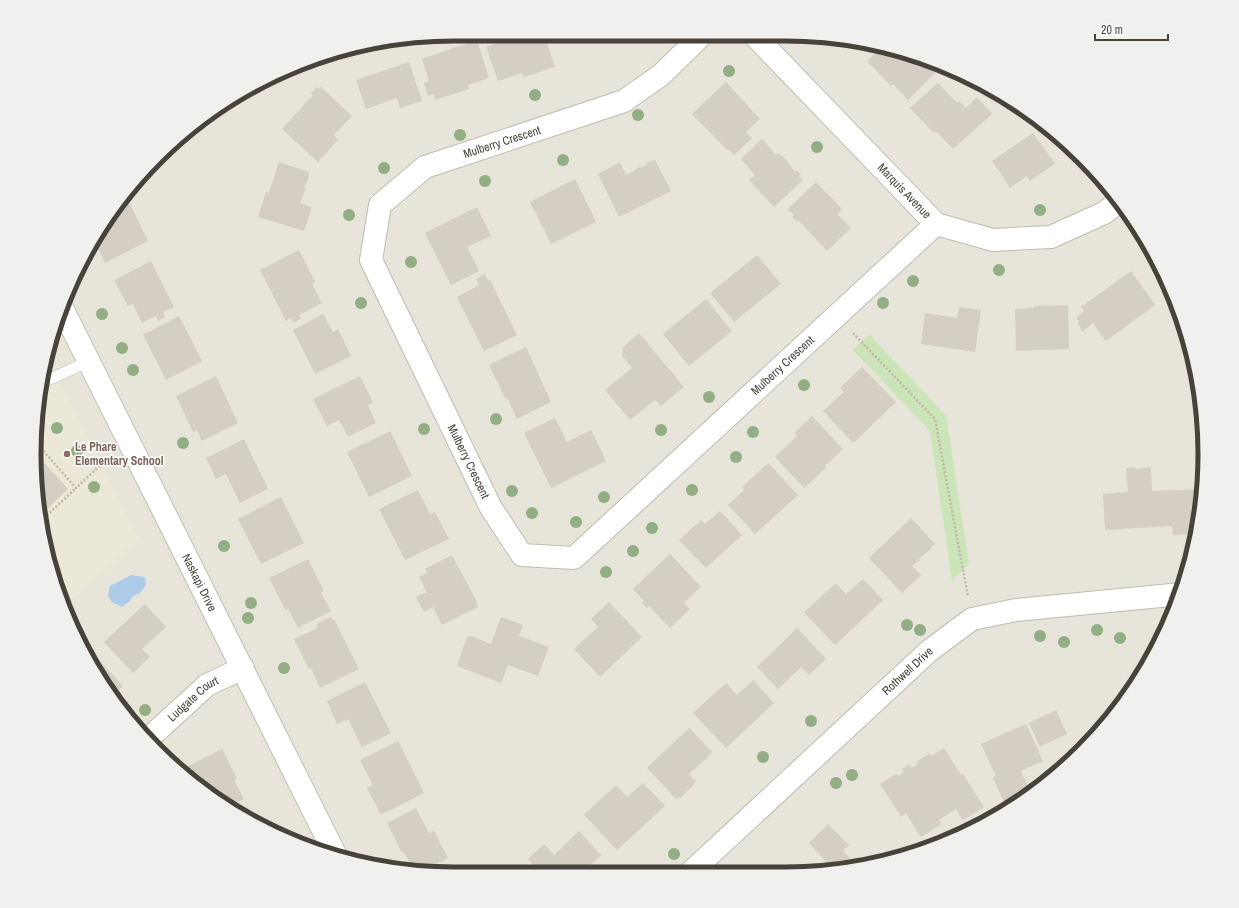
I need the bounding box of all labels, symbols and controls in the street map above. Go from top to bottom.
scale bar [1095,16,1168,42]
text: 20 m [1101,22,1123,38]
street label: Mulberry Crescent [461,122,543,162]
street label: Marquis Avenue [874,160,935,222]
street label: Mulberry Crescent [748,332,818,399]
street label: Mulberry Crescent [444,422,493,501]
place label: Le Phare Elementary School [75,439,164,469]
marker: Le Phare Elementary School [62,449,72,459]
street label: Naskapi Drive [178,551,220,614]
street label: Rothwell Drive [879,643,936,699]
street label: Ludgate Court [164,673,221,725]

